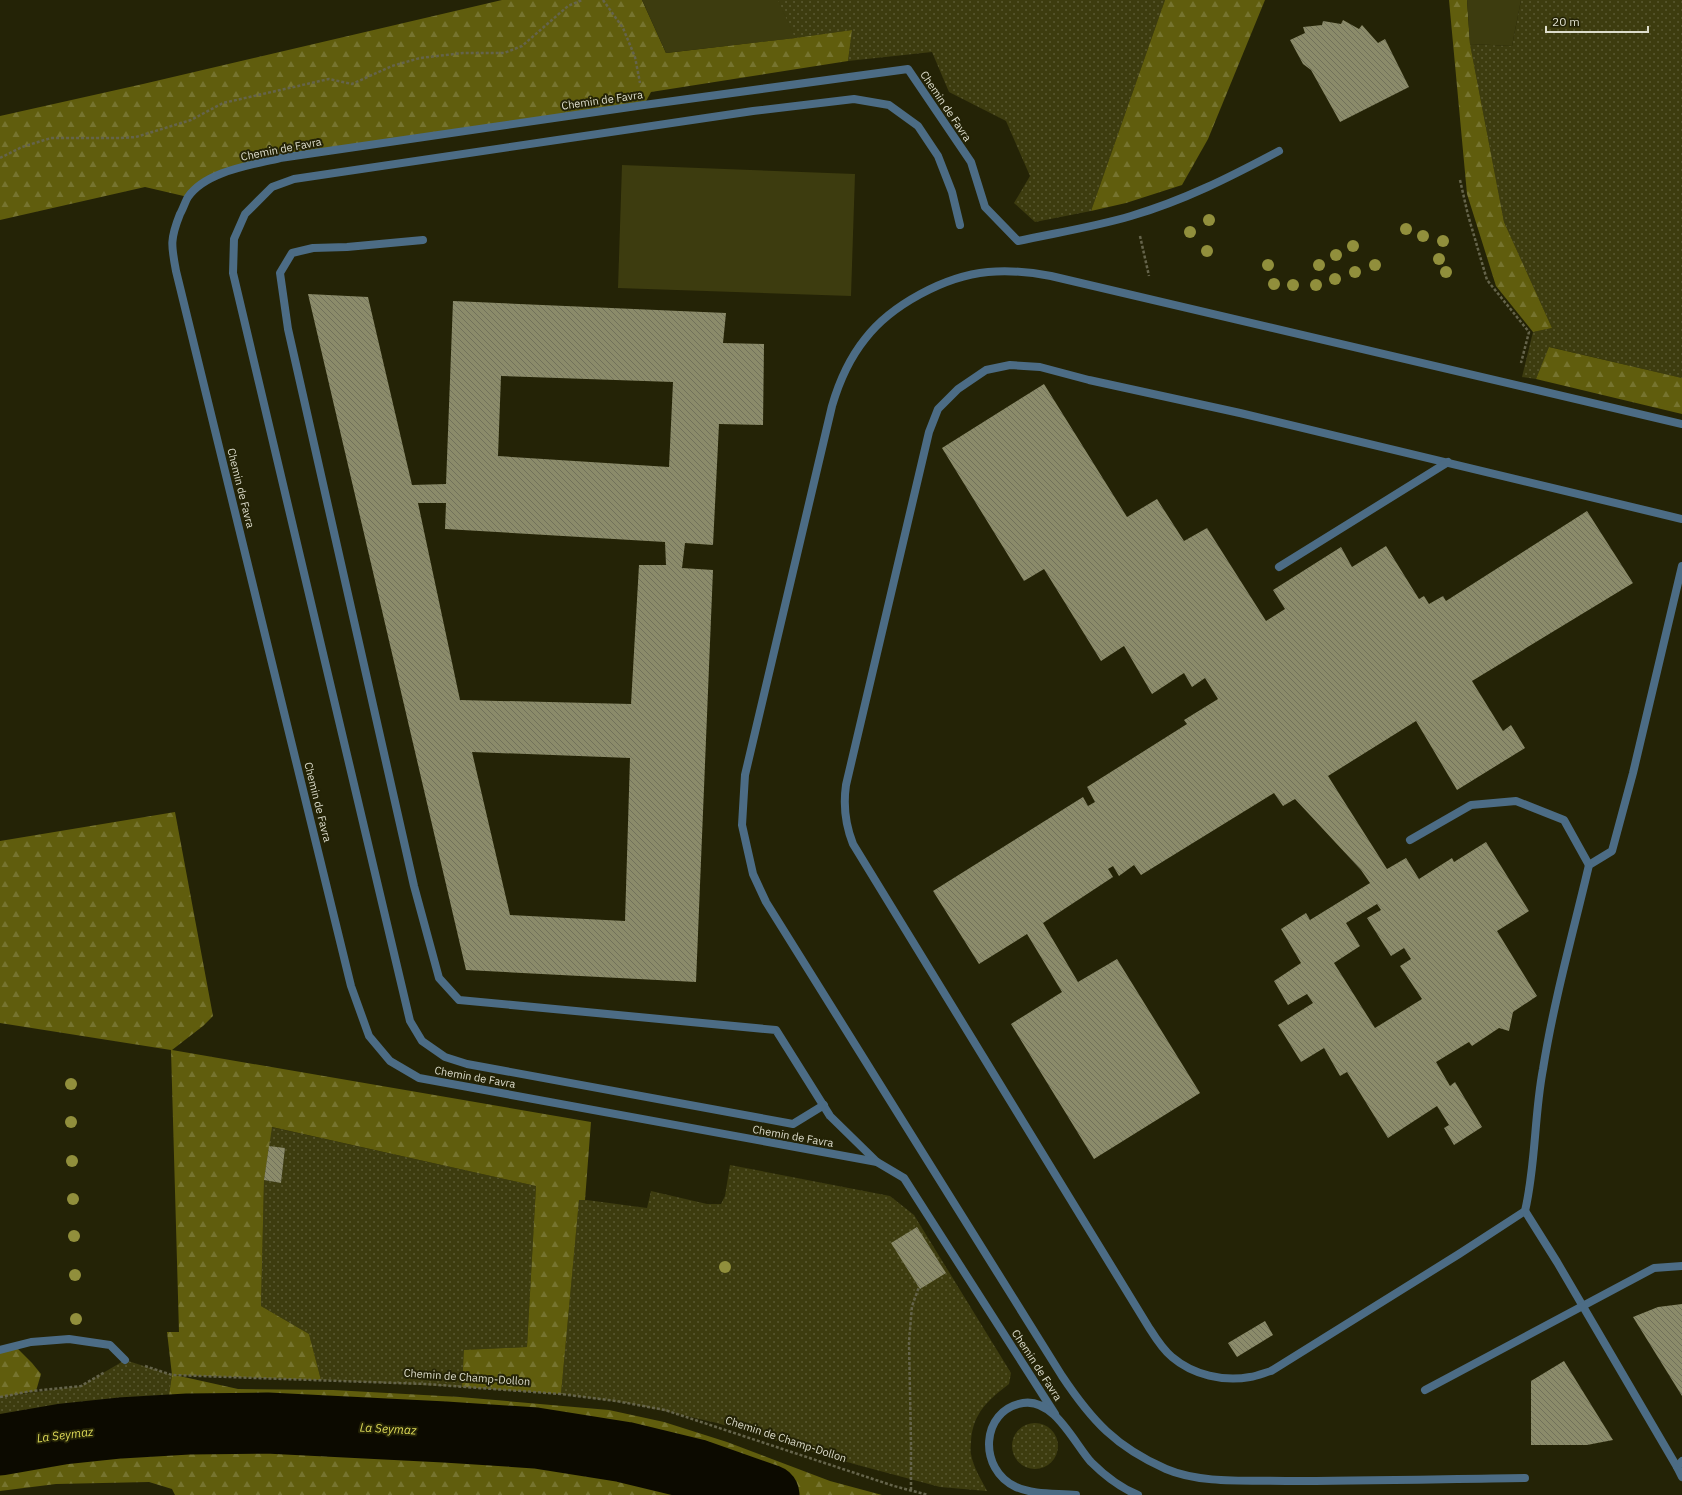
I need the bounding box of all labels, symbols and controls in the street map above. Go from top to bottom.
scale bar [1546,8,1648,34]
text: 20 m [1552,14,1580,29]
street label: Chemin de Favra [917,68,975,144]
street label: Chemin de Favra [560,87,644,113]
street label: Chemin de Favra [239,134,323,164]
street label: Chemin de Favra [224,446,258,530]
street label: Chemin de Favra [301,760,335,844]
street label: Chemin de Favra [433,1063,517,1091]
street label: Chemin de Favra [751,1122,835,1150]
street label: Chemin de Favra [1009,1327,1065,1403]
street label: Chemin de Champ-Dollon [403,1366,531,1388]
street label: Chemin de Champ-Dollon [724,1413,848,1465]
water label: La Seymaz [359,1420,417,1438]
water label: La Seymaz [36,1424,95,1445]

